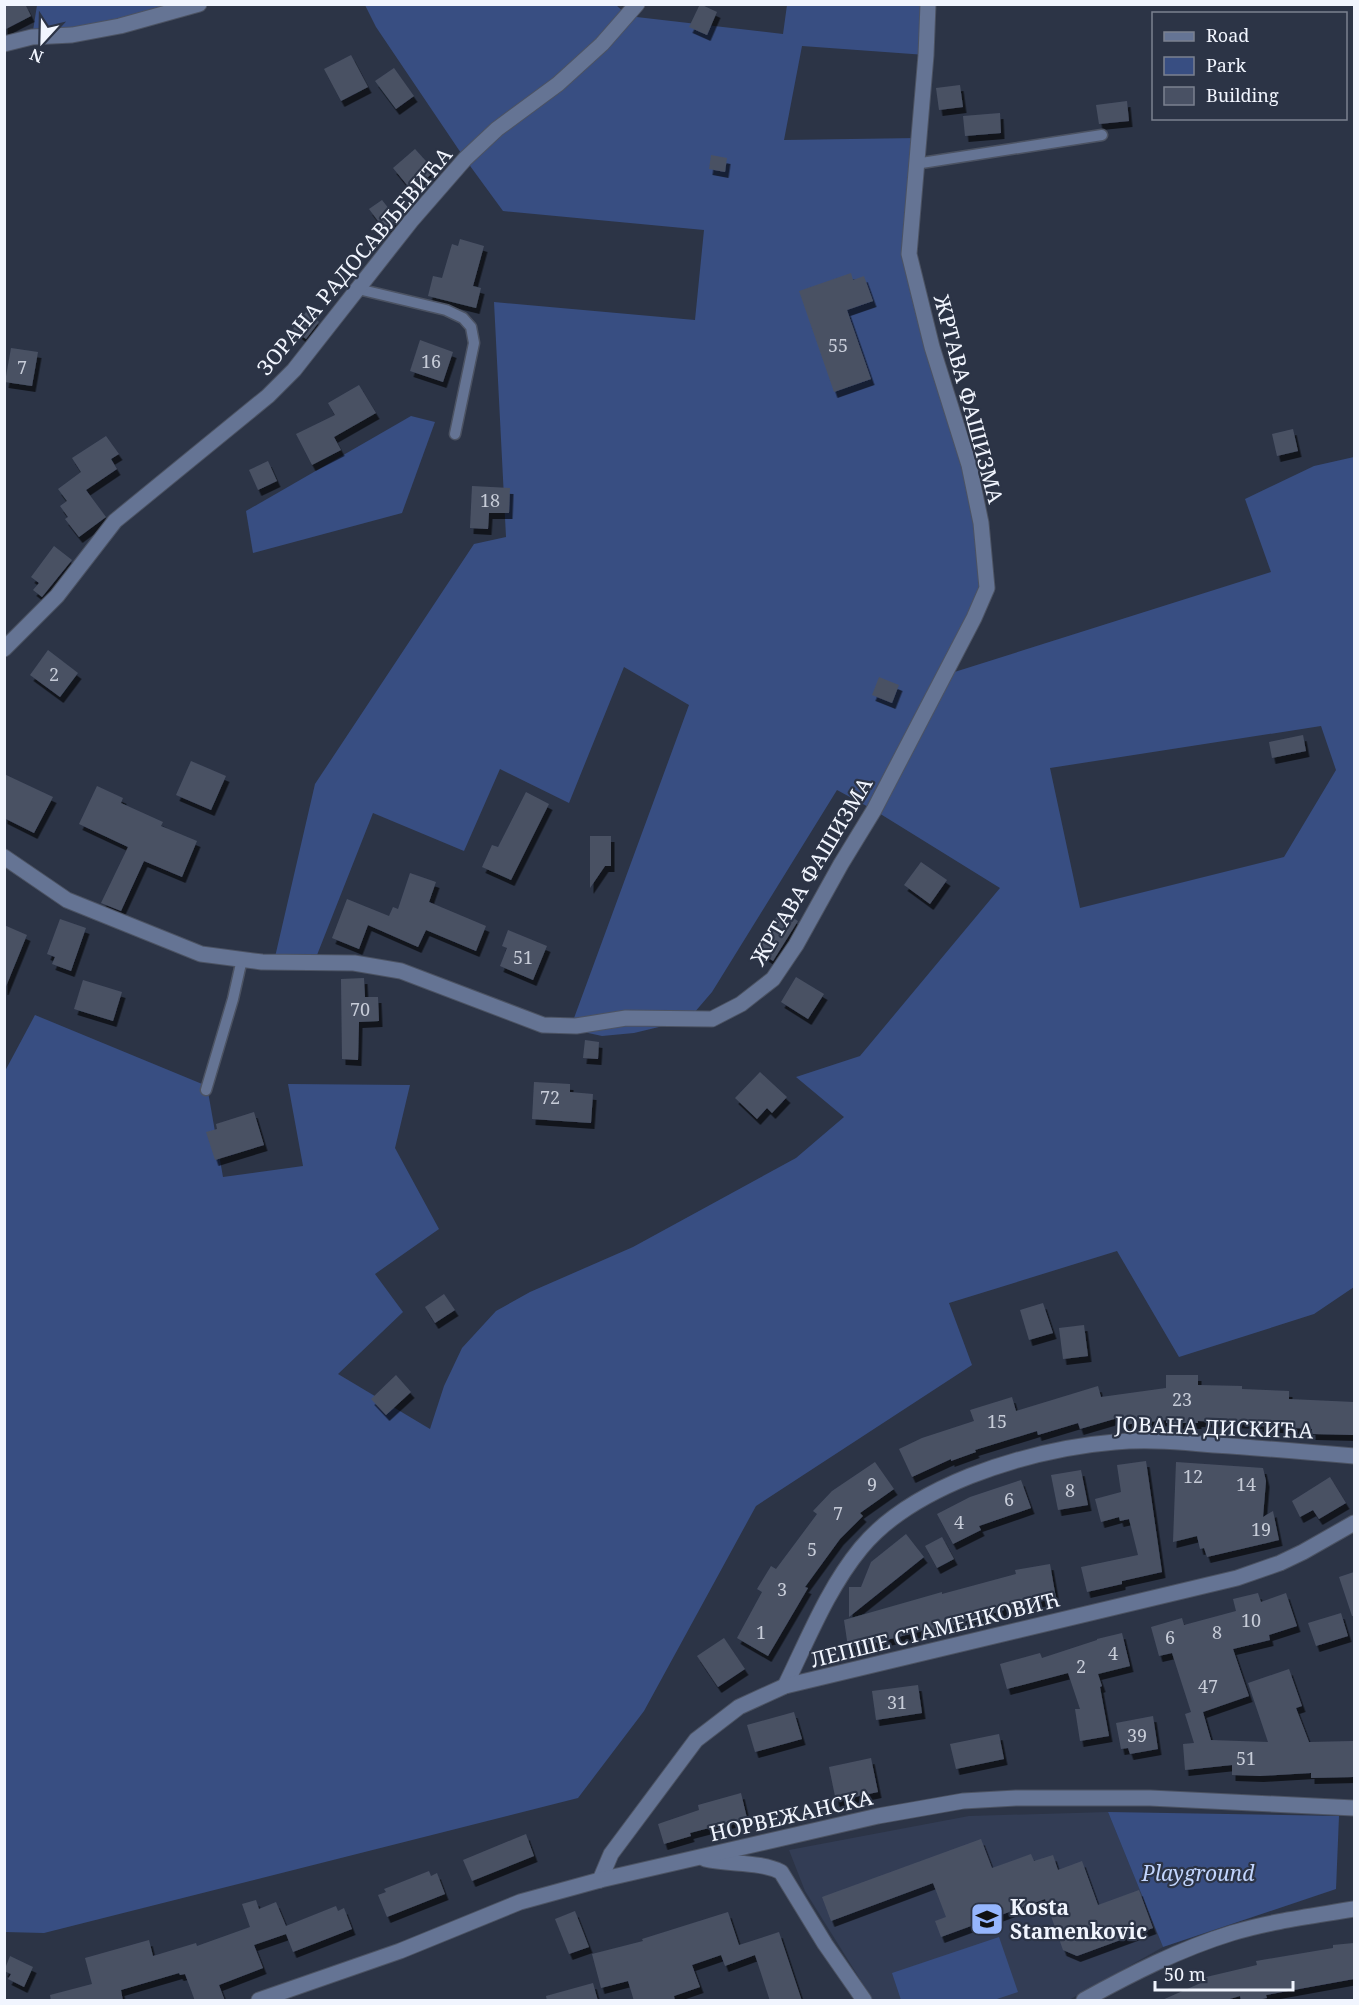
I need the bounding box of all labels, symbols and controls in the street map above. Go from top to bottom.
north arrow [12,12,72,72]
legend [1152,12,1347,120]
text: Road [1206,23,1249,47]
text: N [26,43,46,68]
text: Park [1206,53,1246,77]
text: Building [1206,83,1279,107]
street label: ЗОРАНА РАДОСАВЉЕВИЋА [250,141,458,381]
street label: ЖРТАВА ФАШИЗМА [927,291,1010,507]
house number: 55 [828,333,848,357]
house number: 16 [421,349,441,373]
house number: 7 [17,355,27,379]
house number: 18 [480,488,500,512]
house number: 2 [49,662,59,686]
street label: ЖРТАВА ФАШИЗМА [743,771,878,971]
house number: 51 [513,945,533,969]
house number: 70 [350,997,370,1021]
house number: 72 [540,1085,560,1109]
house number: 23 [1172,1387,1192,1411]
house number: 15 [987,1409,1007,1433]
street label: ЈОВАНА ДИСКИЋА [1113,1410,1314,1444]
house number: 12 [1183,1464,1203,1488]
house number: 9 [867,1472,877,1496]
house number: 14 [1236,1472,1256,1496]
house number: 8 [1065,1478,1075,1502]
house number: 6 [1004,1487,1014,1511]
house number: 7 [833,1501,843,1525]
house number: 4 [954,1510,964,1534]
house number: 19 [1251,1517,1271,1541]
house number: 5 [807,1537,817,1561]
house number: 3 [777,1577,787,1601]
street label: ЛЕПШЕ СТАМЕНКОВИЋ [807,1584,1063,1674]
house number: 10 [1241,1608,1261,1632]
house number: 1 [756,1620,766,1644]
house number: 8 [1212,1620,1222,1644]
house number: 6 [1165,1625,1175,1649]
house number: 4 [1108,1641,1118,1665]
house number: 2 [1076,1654,1086,1678]
house number: 47 [1198,1674,1218,1698]
house number: 31 [887,1690,907,1714]
house number: 39 [1127,1723,1147,1747]
house number: 51 [1236,1746,1256,1770]
street label: НОРВЕЖАНСКА [707,1783,876,1847]
park label: Playground [1141,1859,1255,1887]
place label: Kosta Stamenkovic [1010,1893,1147,1945]
school or university icon: Kosta Stamenkovic [969,1901,1005,1937]
scale bar [1155,1954,1293,1992]
text: 50 m [1164,1962,1206,1986]

